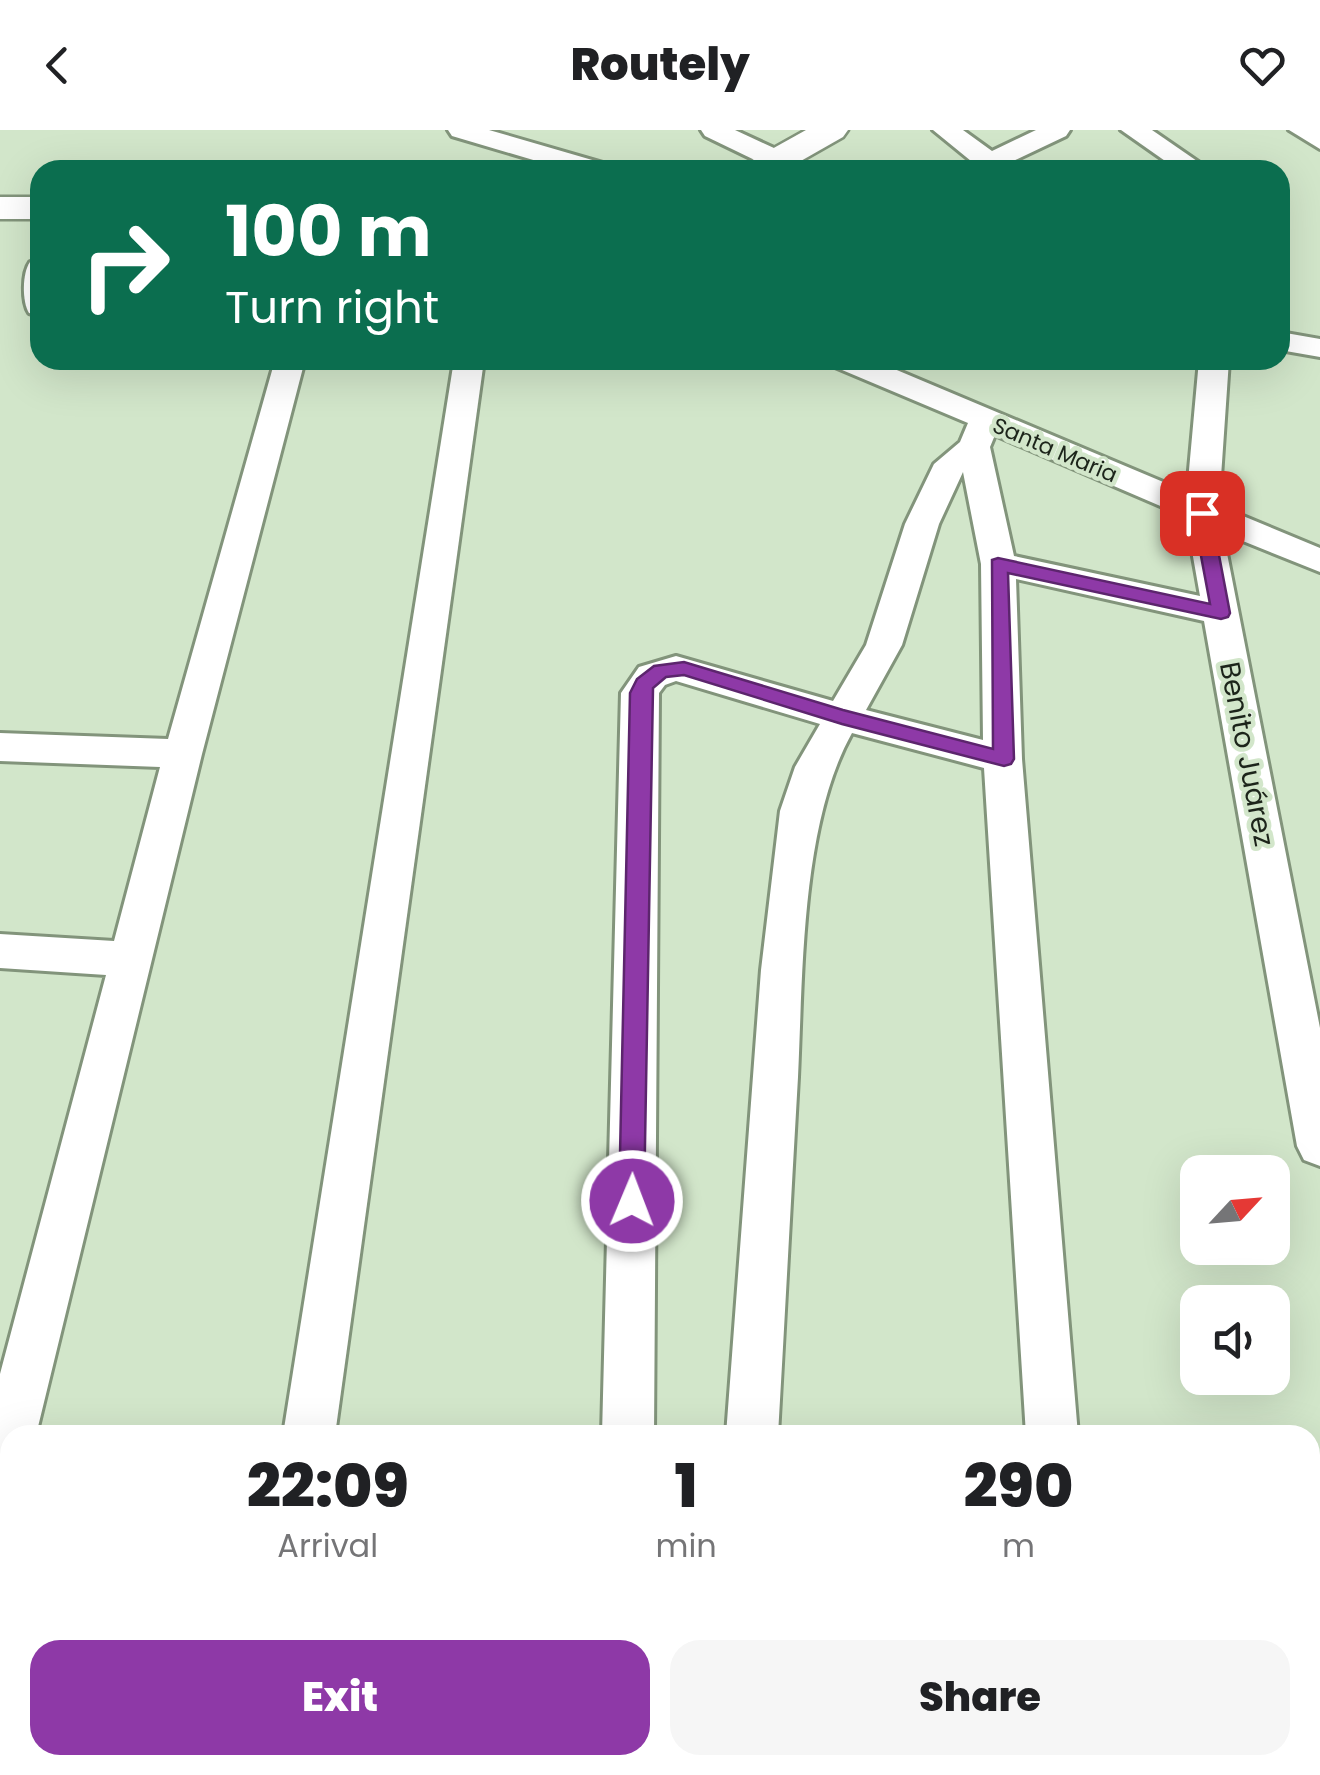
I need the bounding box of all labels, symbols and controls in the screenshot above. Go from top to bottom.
text: Routely [570,33,750,96]
icon: back [30,38,85,93]
icon: heart [1235,38,1290,93]
text: 100 m [225,182,432,281]
icon: right [60,200,190,330]
text: Turn right [225,276,439,339]
street label: Santa Maria [988,410,1122,490]
pin [1160,471,1245,556]
icon: arrive [1175,486,1230,541]
street label: Benito Juárez [1210,658,1284,850]
position arrow [580,1149,684,1253]
north arrow [1180,1155,1290,1265]
map controls [1180,1155,1290,1395]
button: sound [1180,1285,1290,1395]
text: 22:09 [247,1444,409,1528]
text: 1 [675,1444,698,1528]
text: 290 [963,1444,1073,1528]
text: Arrival [277,1523,378,1568]
text: min [655,1523,717,1568]
text: m [1002,1523,1035,1568]
button: Exit [30,1640,650,1755]
button: Share [670,1640,1290,1755]

